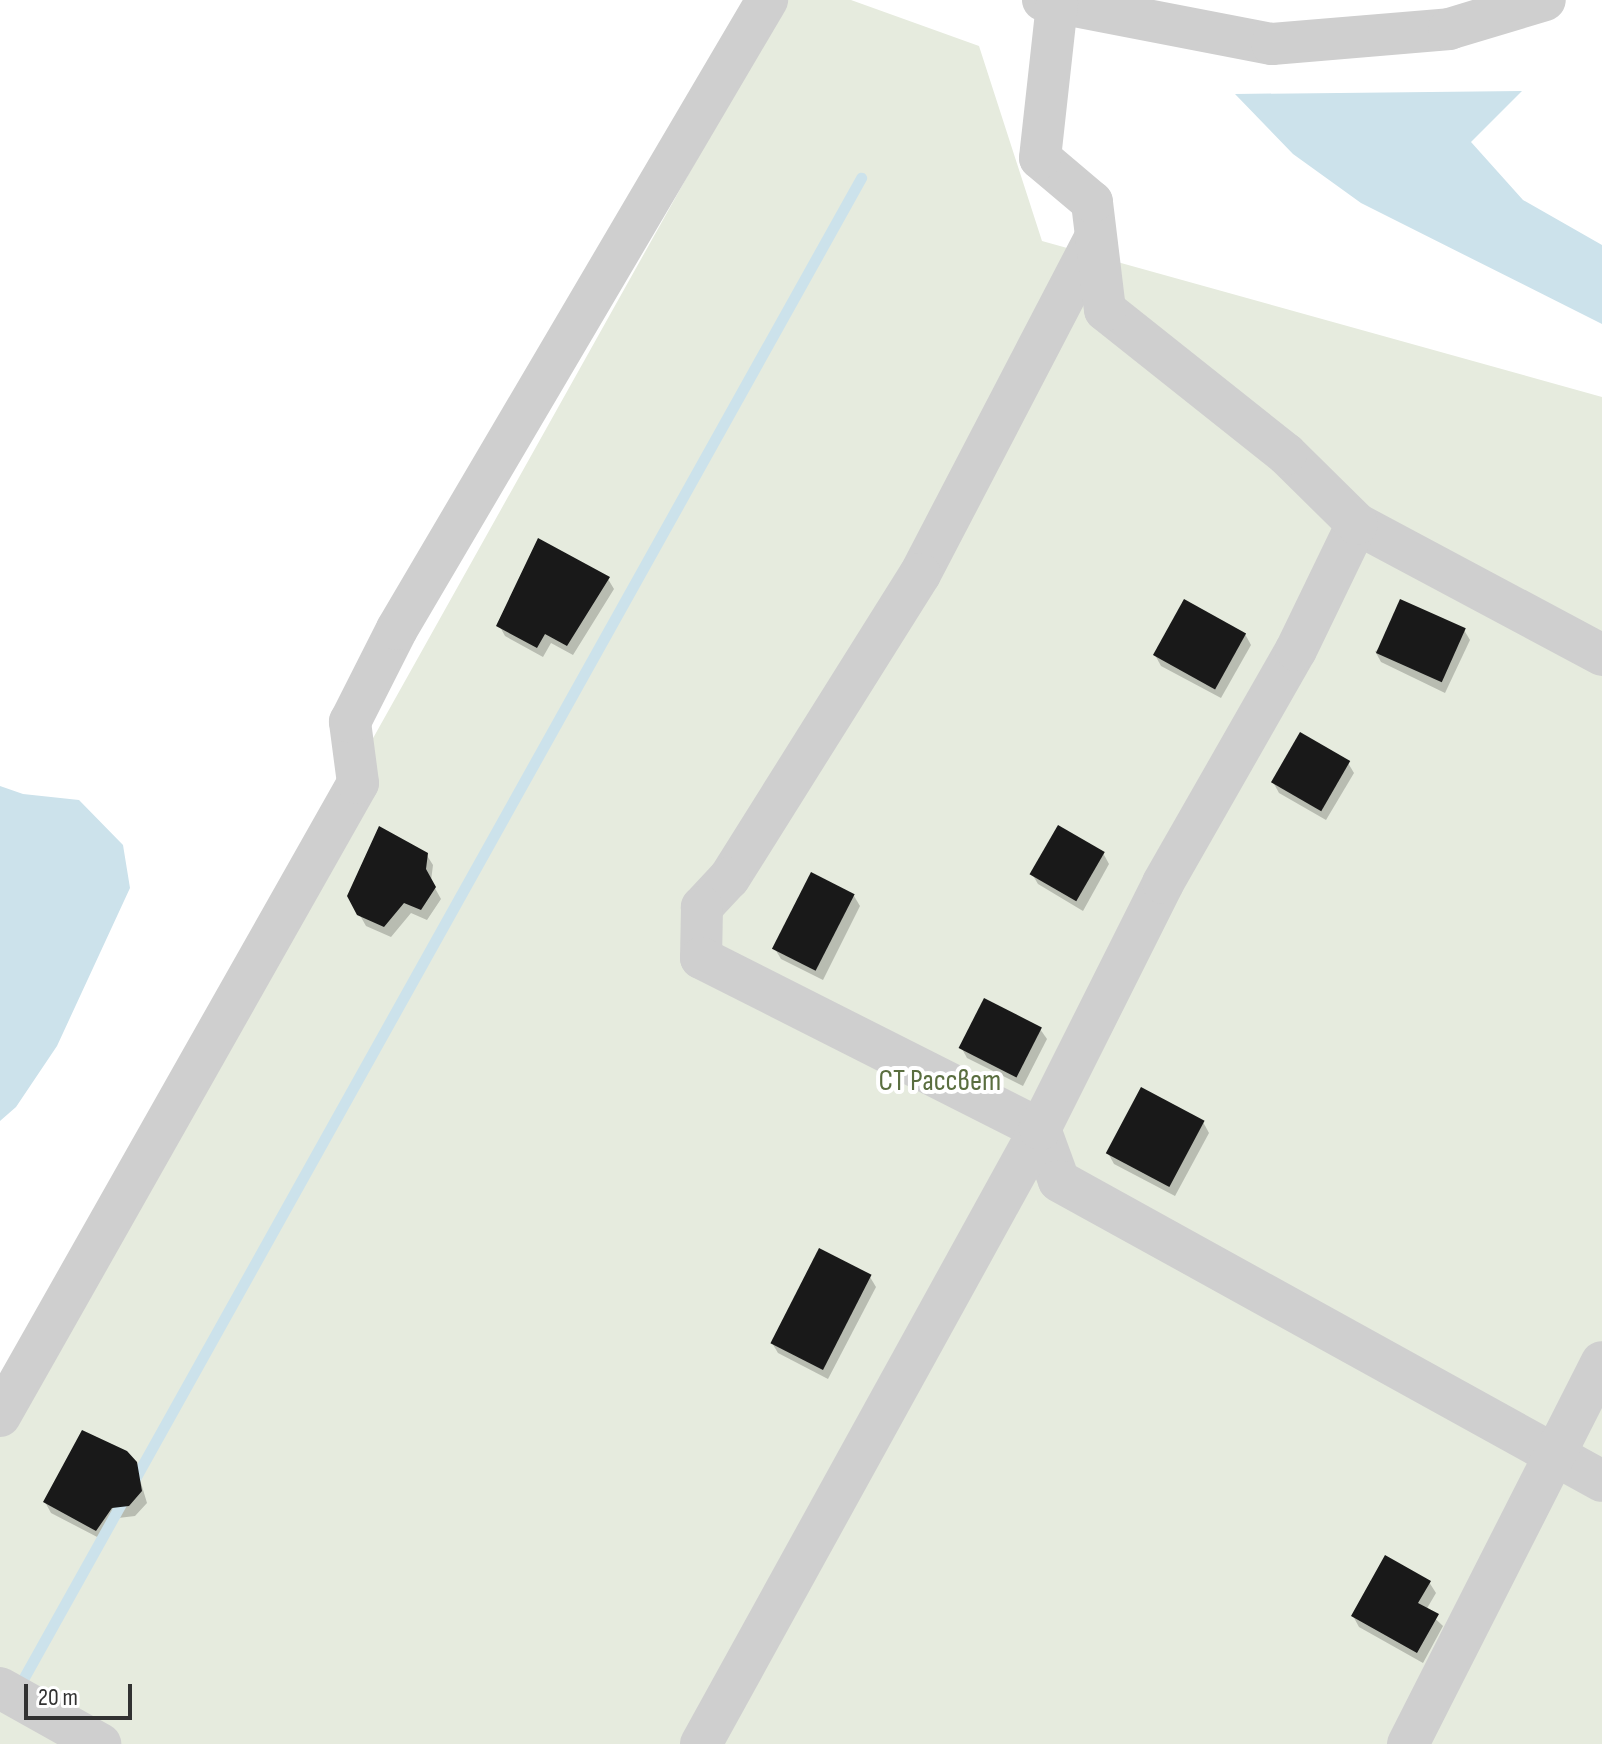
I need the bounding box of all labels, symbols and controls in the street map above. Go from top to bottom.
park label: СТ Рассвет [879,1063,1001,1099]
scale bar [28,1668,136,1718]
text: 20 m [38,1683,78,1712]

